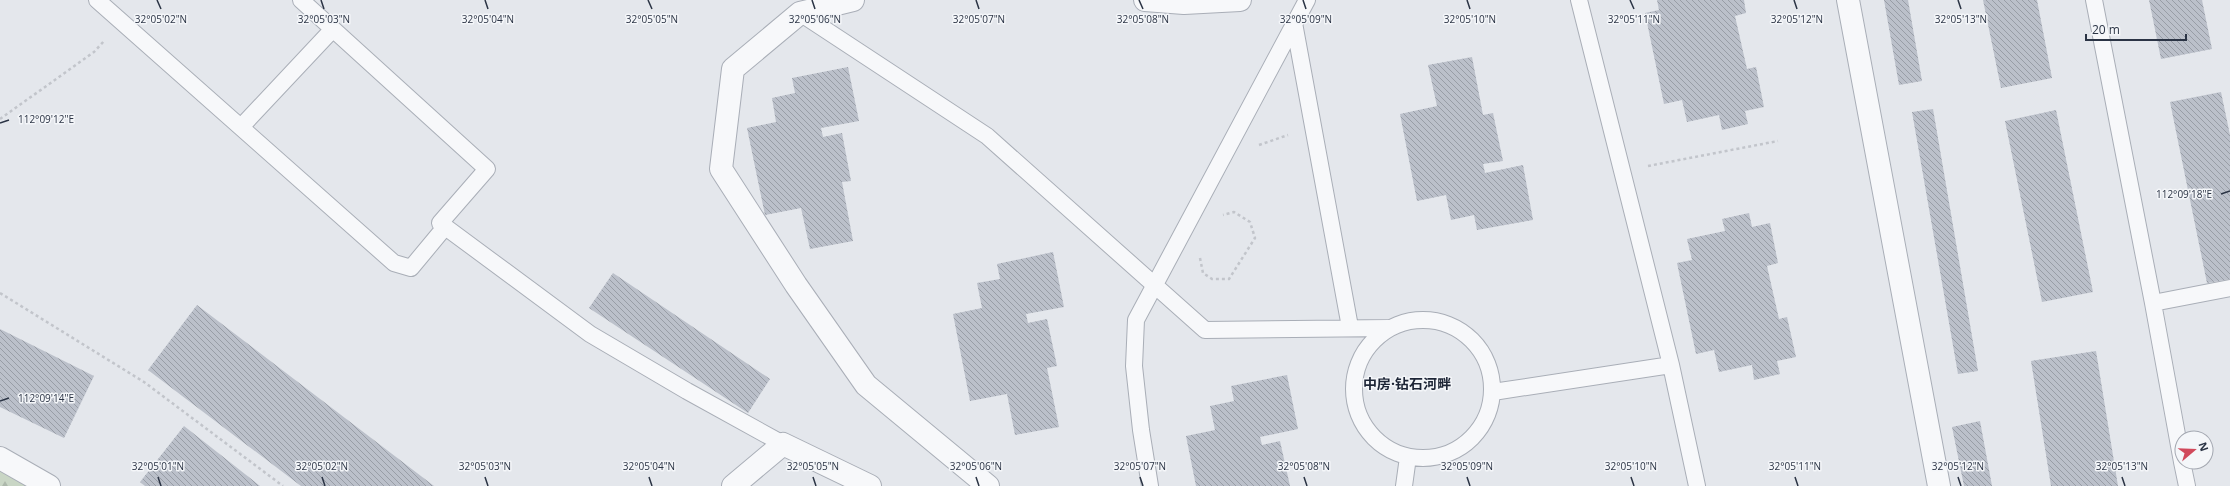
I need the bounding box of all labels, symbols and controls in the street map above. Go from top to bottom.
text: 32°05'02"N [135,12,187,26]
text: 32°05'03"N [298,12,350,26]
text: 32°05'04"N [462,12,514,26]
text: 32°05'05"N [626,12,678,26]
text: 32°05'06"N [789,12,841,26]
text: 32°05'07"N [953,12,1005,26]
text: 32°05'08"N [1117,12,1169,26]
text: 32°05'09"N [1280,12,1332,26]
text: 32°05'10"N [1444,12,1496,26]
text: 32°05'11"N [1608,12,1660,26]
text: 32°05'12"N [1771,12,1823,26]
text: 32°05'13"N [1935,12,1987,26]
scale bar [2086,16,2186,42]
text: 20 m [2092,21,2120,38]
text: 112°09'12"E [18,112,74,126]
text: 112°09'18"E [2156,187,2212,201]
district label: 中房·钻石河畔 [1363,374,1451,393]
text: 112°09'14"E [18,391,74,405]
north arrow [2174,430,2214,470]
text: N [2195,440,2212,453]
text: 32°05'01"N [132,459,184,473]
text: 32°05'02"N [296,459,348,473]
text: 32°05'03"N [459,459,511,473]
text: 32°05'04"N [623,459,675,473]
text: 32°05'05"N [787,459,839,473]
text: 32°05'06"N [950,459,1002,473]
text: 32°05'07"N [1114,459,1166,473]
text: 32°05'08"N [1278,459,1330,473]
text: 32°05'09"N [1441,459,1493,473]
text: 32°05'10"N [1605,459,1657,473]
text: 32°05'11"N [1769,459,1821,473]
text: 32°05'12"N [1932,459,1984,473]
text: 32°05'13"N [2096,459,2148,473]

